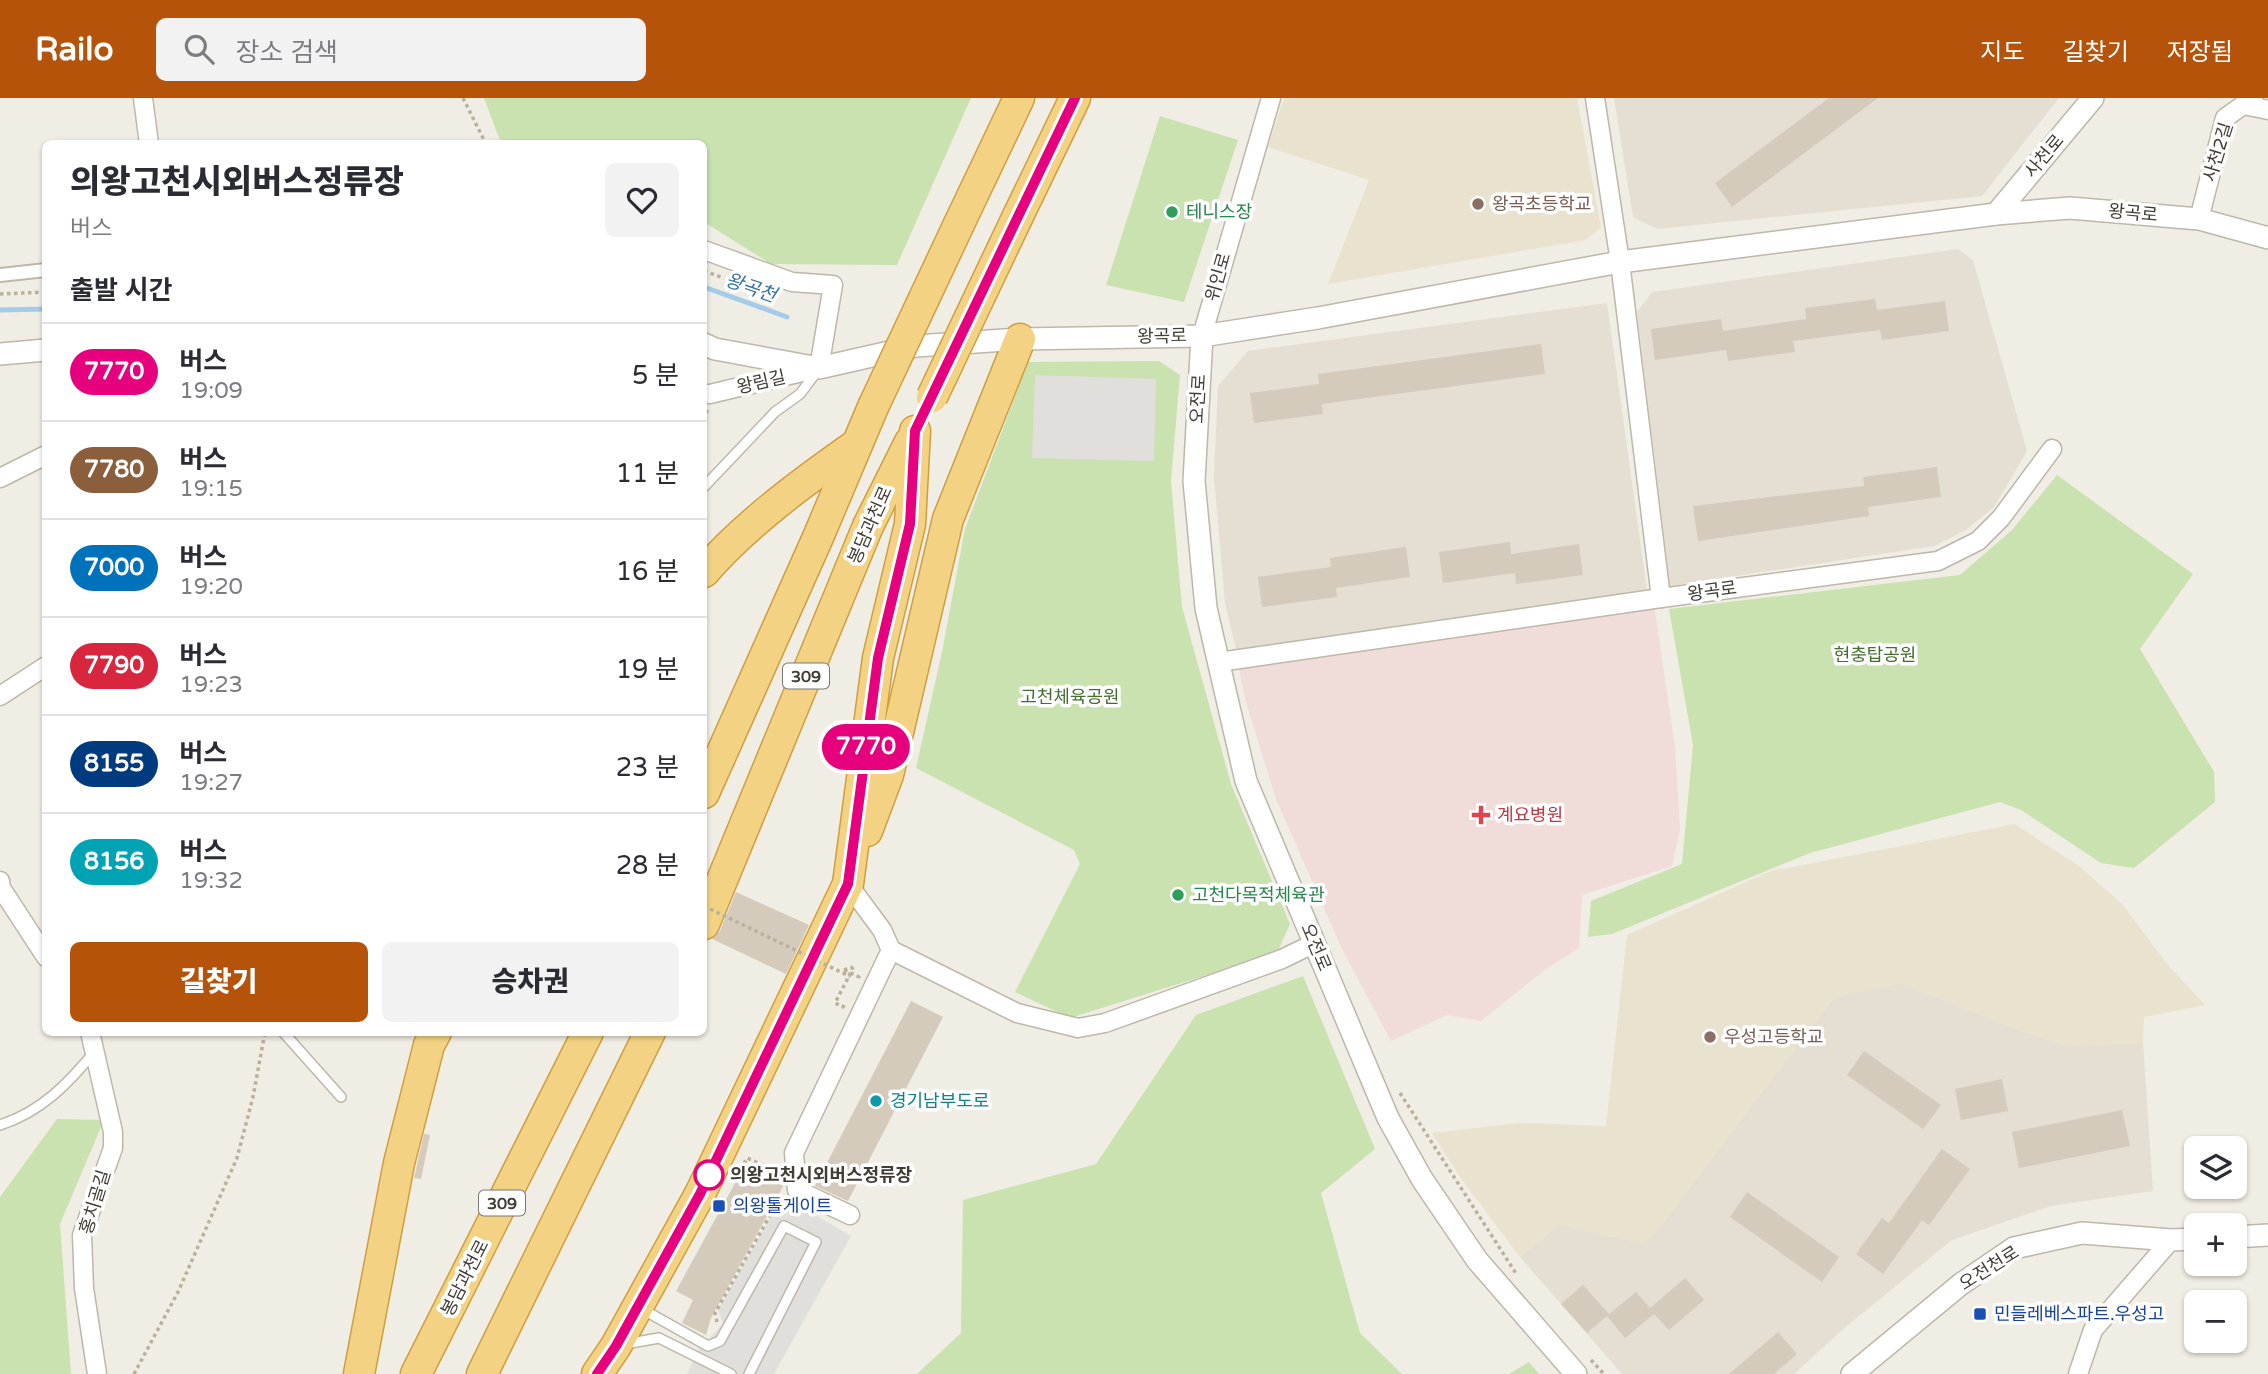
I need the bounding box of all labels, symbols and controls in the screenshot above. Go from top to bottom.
search box [156,18,646,81]
text: Railo [35,30,114,69]
icon: search [180,30,218,68]
text: 장소 검색 [236,37,338,68]
text: 지도 [1980,38,2025,67]
text: 길찾기 [2063,38,2129,67]
text: 저장됨 [2167,38,2233,67]
street label: 사천2길 [2199,120,2237,184]
street label: 사천로 [2020,130,2068,182]
text: 의왕고천시외버스정류장 [70,163,404,202]
button: heart [605,163,679,237]
place label: 왕곡초등학교 [1492,193,1591,215]
marker: 왕곡초등학교 [1470,196,1486,212]
street label: 왕곡로 [2107,200,2159,226]
place label: 테니스장 [1186,201,1252,223]
marker: 테니스장 [1164,204,1180,220]
text: 버스 [70,215,112,243]
street label: 위인로 [1201,250,1235,304]
water label: 왕곡천 [722,269,780,307]
text: 출발 시간 [70,275,172,306]
street label: 왕곡로 [1137,325,1187,347]
text: 버스 [179,346,227,377]
text: 7770 [84,357,144,386]
text: 5 분 [632,360,679,391]
street label: 왕림길 [734,366,788,398]
street label: 오전로 [1186,374,1210,424]
text: 19:09 [179,377,243,405]
text: 버스 [179,444,227,475]
text: 7780 [84,455,144,484]
text: 11 분 [616,458,679,489]
text: 19:15 [179,475,243,503]
street label: 봉담과천로 [843,483,897,567]
text: 버스 [179,542,227,573]
text: 7000 [84,553,144,582]
text: 16 분 [616,556,679,587]
text: 19:20 [179,573,243,601]
street label: 왕곡로 [1686,577,1738,605]
text: 버스 [179,640,227,671]
park label: 현충탑공원 [1834,644,1916,666]
text: 7790 [84,651,144,680]
text: 19 분 [616,654,679,685]
road number: 309 [783,664,829,688]
text: 19:23 [179,671,243,699]
park label: 고천체육공원 [1020,686,1120,708]
line badge: 7770 [817,724,915,770]
text: 7770 [836,732,896,761]
text: 버스 [179,738,227,769]
text: 8155 [84,749,144,778]
text: 23 분 [616,752,679,783]
text: 19:27 [179,769,243,797]
place label: 계요병원 [1497,804,1563,826]
marker: 계요병원 [1471,805,1491,825]
text: 버스 [179,836,227,867]
text: 8156 [84,847,144,876]
text: 28 분 [616,850,679,881]
text: 19:32 [179,867,243,895]
place label: 고천다목적체육관 [1192,884,1325,906]
marker: 고천다목적체육관 [1170,887,1186,903]
street label: 오전로 [1296,920,1336,974]
button: 길찾기 [70,942,368,1022]
button: 승차권 [382,942,679,1022]
place label: 우성고등학교 [1724,1026,1823,1048]
marker: 우성고등학교 [1702,1029,1718,1045]
place label: 경기남부도로 [890,1090,989,1112]
marker: 경기남부도로 [868,1093,884,1109]
map controls [2184,1136,2247,1353]
button: layers [2184,1136,2247,1199]
marker: 의왕고천시외버스정류장 [694,1160,724,1190]
place label: 의왕고천시외버스정류장 [730,1164,913,1186]
street label: 홍치골길 [75,1167,115,1237]
road number: 309 [479,1190,525,1216]
place label: 의왕톨게이트 [733,1195,832,1217]
marker: 의왕톨게이트 [711,1198,727,1214]
button: + [2184,1213,2247,1276]
street label: 봉담과천로 [436,1236,494,1320]
street label: 오전천로 [1955,1241,2023,1295]
button: − [2184,1290,2247,1353]
place label: 민들레베스파트.우성고 [1994,1303,2164,1325]
marker: 민들레베스파트.우성고 [1972,1306,1988,1322]

